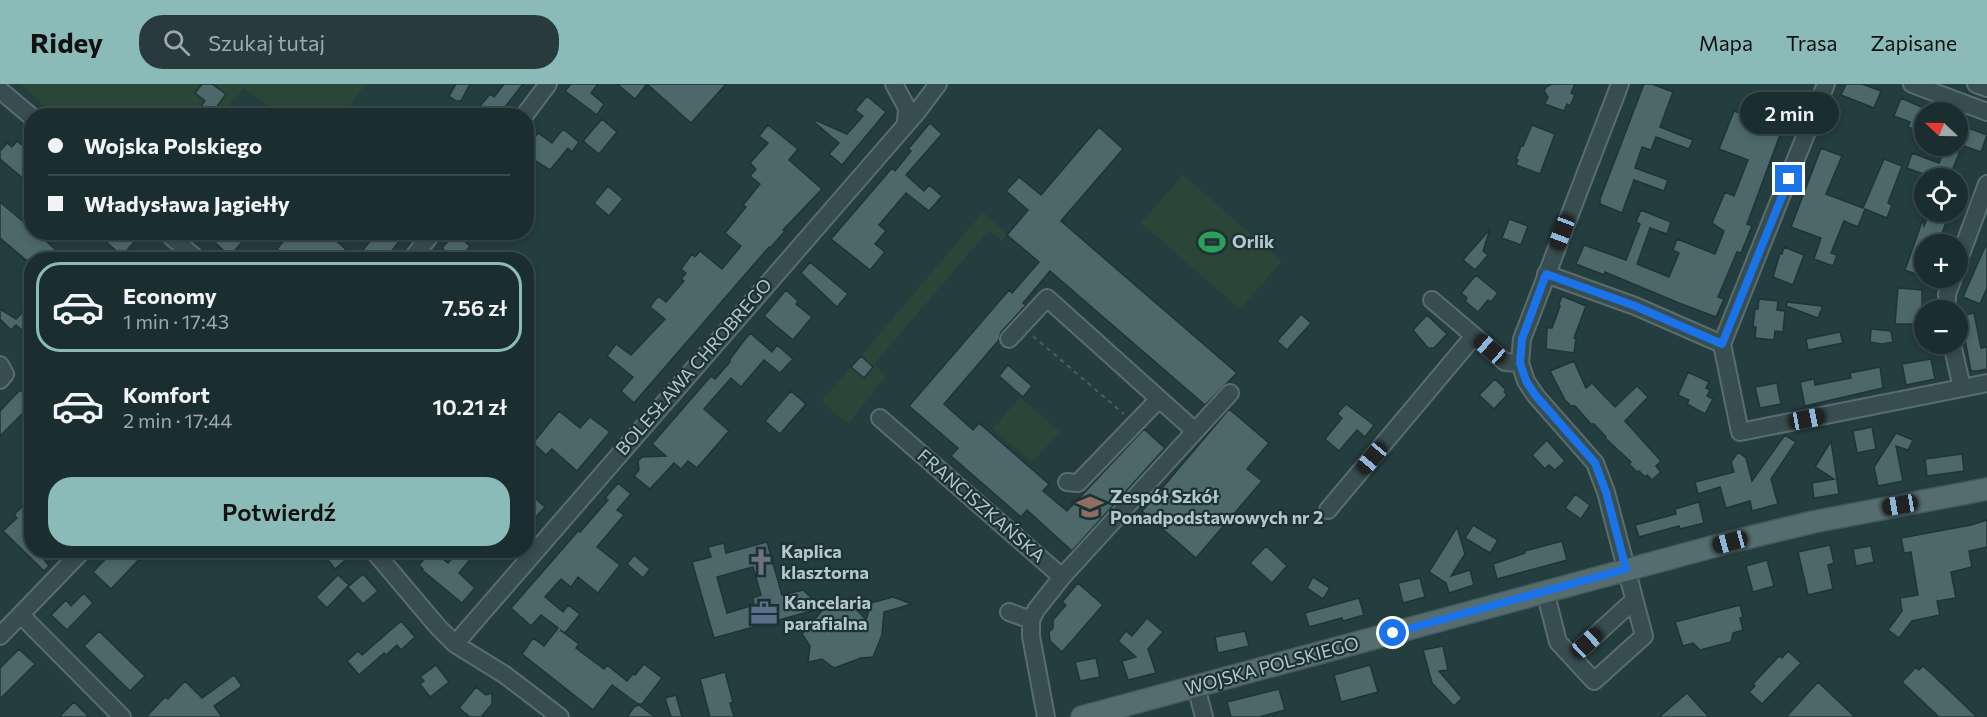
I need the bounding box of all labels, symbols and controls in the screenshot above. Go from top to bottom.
search box [139,15,559,69]
text: Ridey [30,25,103,59]
icon: search [160,26,193,59]
text: Szukaj tutaj [208,29,325,56]
text: Mapa [1699,30,1753,55]
text: Trasa [1786,30,1837,55]
text: Zapisane [1870,30,1957,55]
callout: 2 min [1740,92,1838,134]
text: 2 min [1765,101,1814,125]
north arrow [1914,102,1968,156]
map controls [1914,102,1968,354]
text: Wojska Polskiego [84,132,262,159]
route end [1775,165,1802,192]
button: locate [1914,168,1968,222]
text: Władysława Jagiełły [84,190,290,217]
car [1547,212,1577,252]
sports icon: Orlik [1197,227,1227,257]
place label: Orlik [1232,230,1275,252]
button: + [1914,234,1968,288]
street label: BOLESŁAWA CHROBREGO [611,273,776,459]
icon: car [51,280,105,334]
text: Economy [123,282,217,309]
text: 7.56 zł [442,294,507,321]
button: − [1914,300,1968,354]
text: 1 min · 17:43 [123,309,229,333]
car [1471,330,1509,368]
icon: car [51,379,105,433]
text: Komfort [123,381,210,408]
text: 10.21 zł [432,393,507,420]
car [1788,407,1826,431]
text: 2 min · 17:44 [123,408,232,432]
car [1354,438,1390,478]
street label: FRANCISZKAŃSKA [913,444,1050,567]
button: Potwierdź [48,477,510,546]
place label: Zespół Szkół Ponadpodstawowych nr 2 [1110,485,1323,528]
school or university icon: Zespół Szkół Ponadpodstawowych nr 2 [1075,492,1105,522]
car [1881,493,1919,517]
car [1710,529,1750,555]
place label: Kaplica klasztorna [781,540,869,583]
church icon: Kaplica klasztorna [746,547,776,577]
place label: Kancelaria parafialna [784,591,871,634]
office icon: Kancelaria parafialna [749,598,779,628]
route start [1379,619,1406,646]
car [1568,624,1606,662]
street label: WOJSKA POLSKIEGO [1182,631,1361,699]

